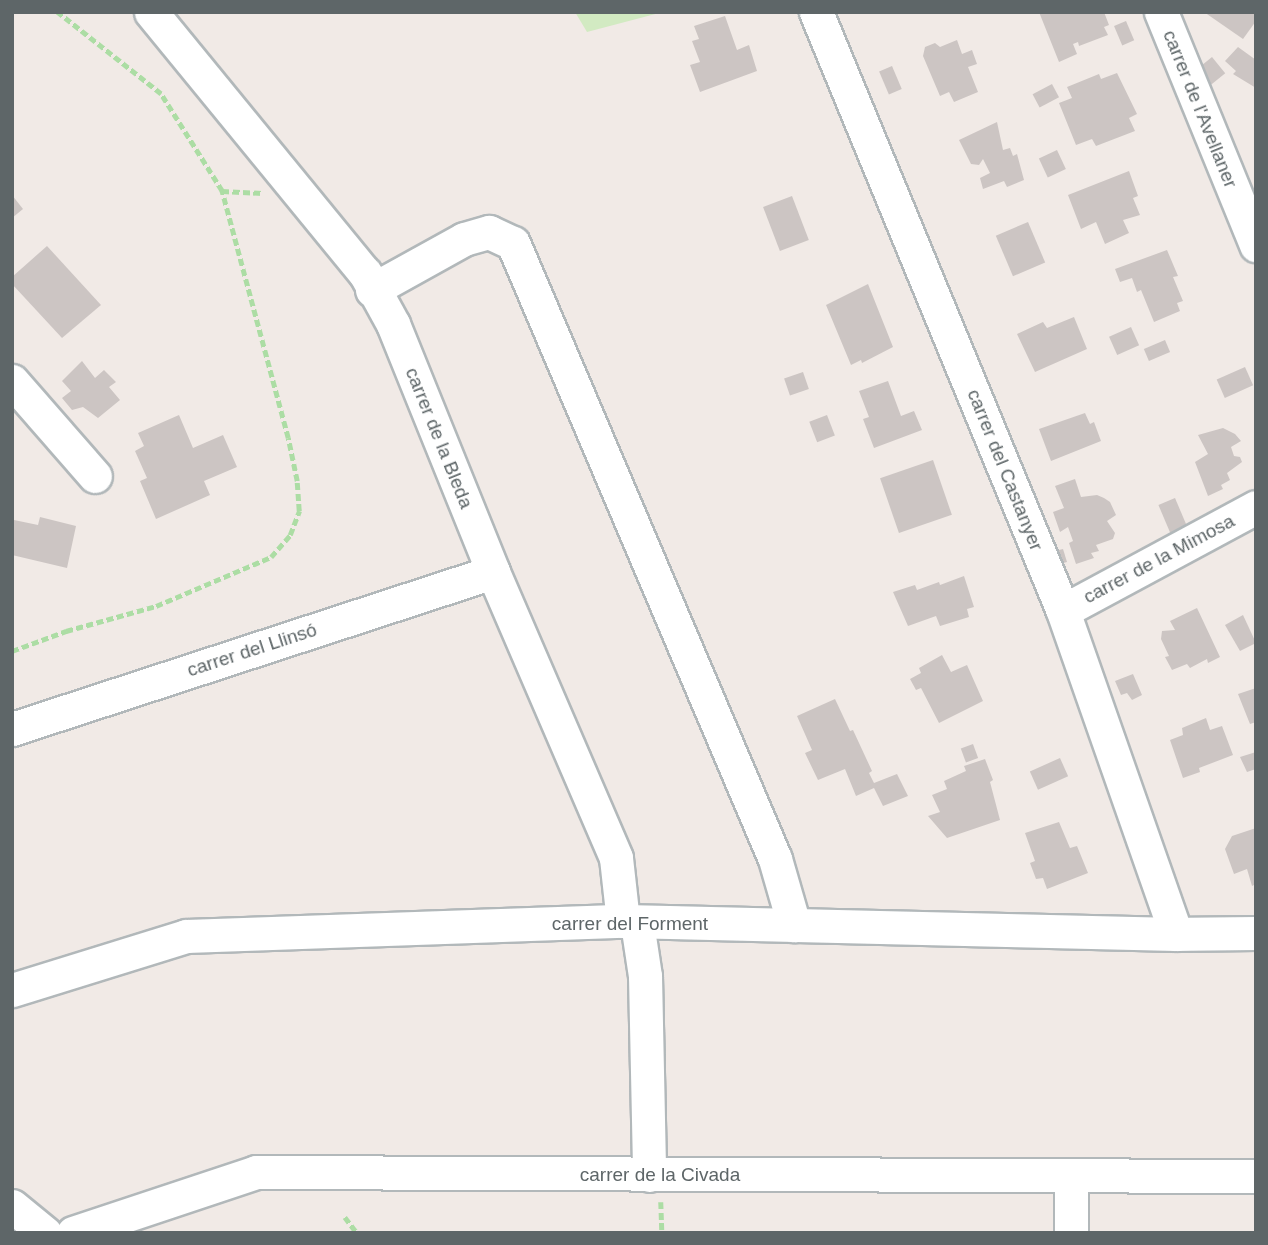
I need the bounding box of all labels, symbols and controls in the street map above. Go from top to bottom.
street label: carrer de l'Avellaner [1158,27,1242,191]
street label: carrer de la Bleda [400,364,478,512]
street label: carrer del Castanyer [962,386,1048,554]
street label: carrer de la Mimosa [1080,510,1238,608]
street label: carrer del Llinsó [184,618,320,682]
street label: carrer del Forment [552,913,708,935]
street label: carrer de la Civada [580,1164,740,1186]

